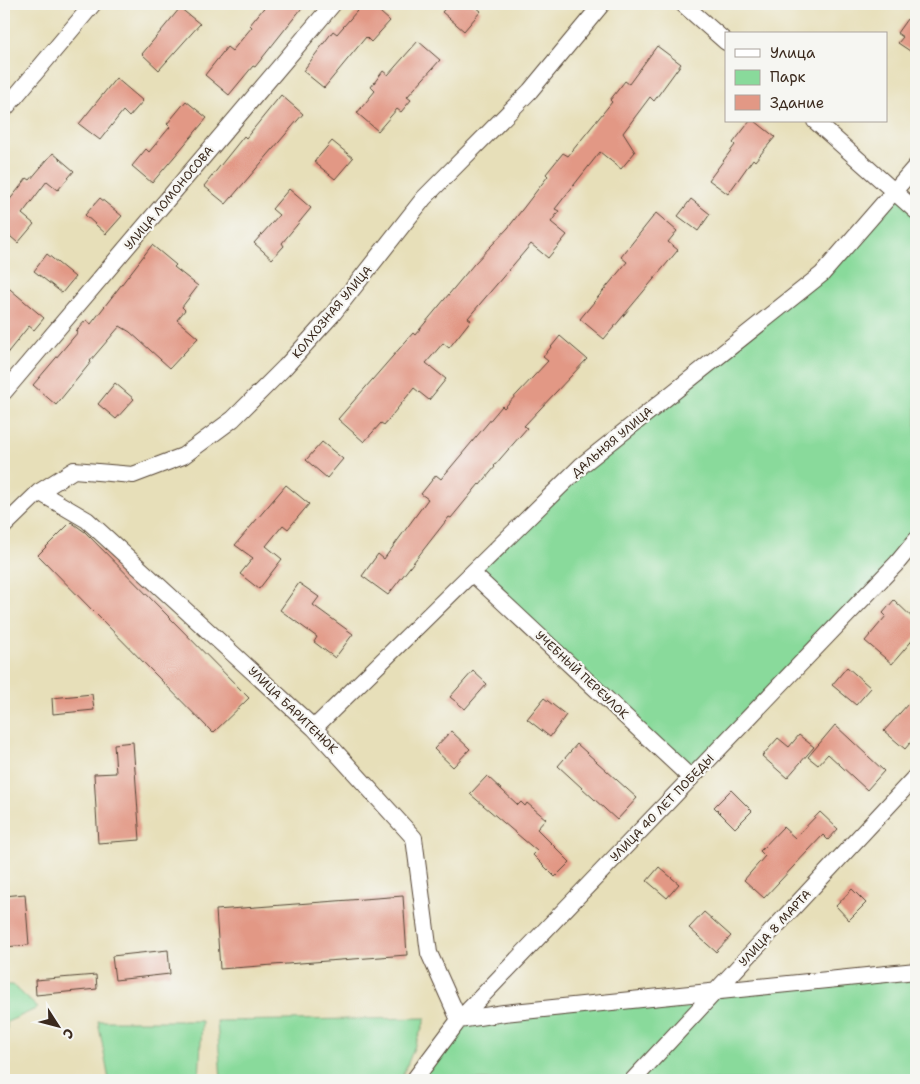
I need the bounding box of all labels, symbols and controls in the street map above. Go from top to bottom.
legend [725,32,888,122]
text: Улица [770,43,816,63]
text: Парк [770,67,806,87]
text: Здание [770,93,824,113]
street label: УЛИЦА ЛОМОНОСОВА [121,143,217,253]
street label: КОЛХОЗНАЯ УЛИЦА [288,262,376,362]
street label: ДАЛЬНЯЯ УЛИЦА [568,403,656,481]
street label: УЧЕБНЫЙ ПЕРЕУЛОК [532,627,632,723]
street label: УЛИЦА БАРИТЕНЮК [245,663,341,757]
street label: УЛИЦА 40 ЛЕТ ПОБЕДЫ [607,751,717,865]
street label: УЛИЦА 8 МАРТА [735,886,815,970]
north arrow [32,1002,82,1052]
text: С [59,1025,78,1042]

